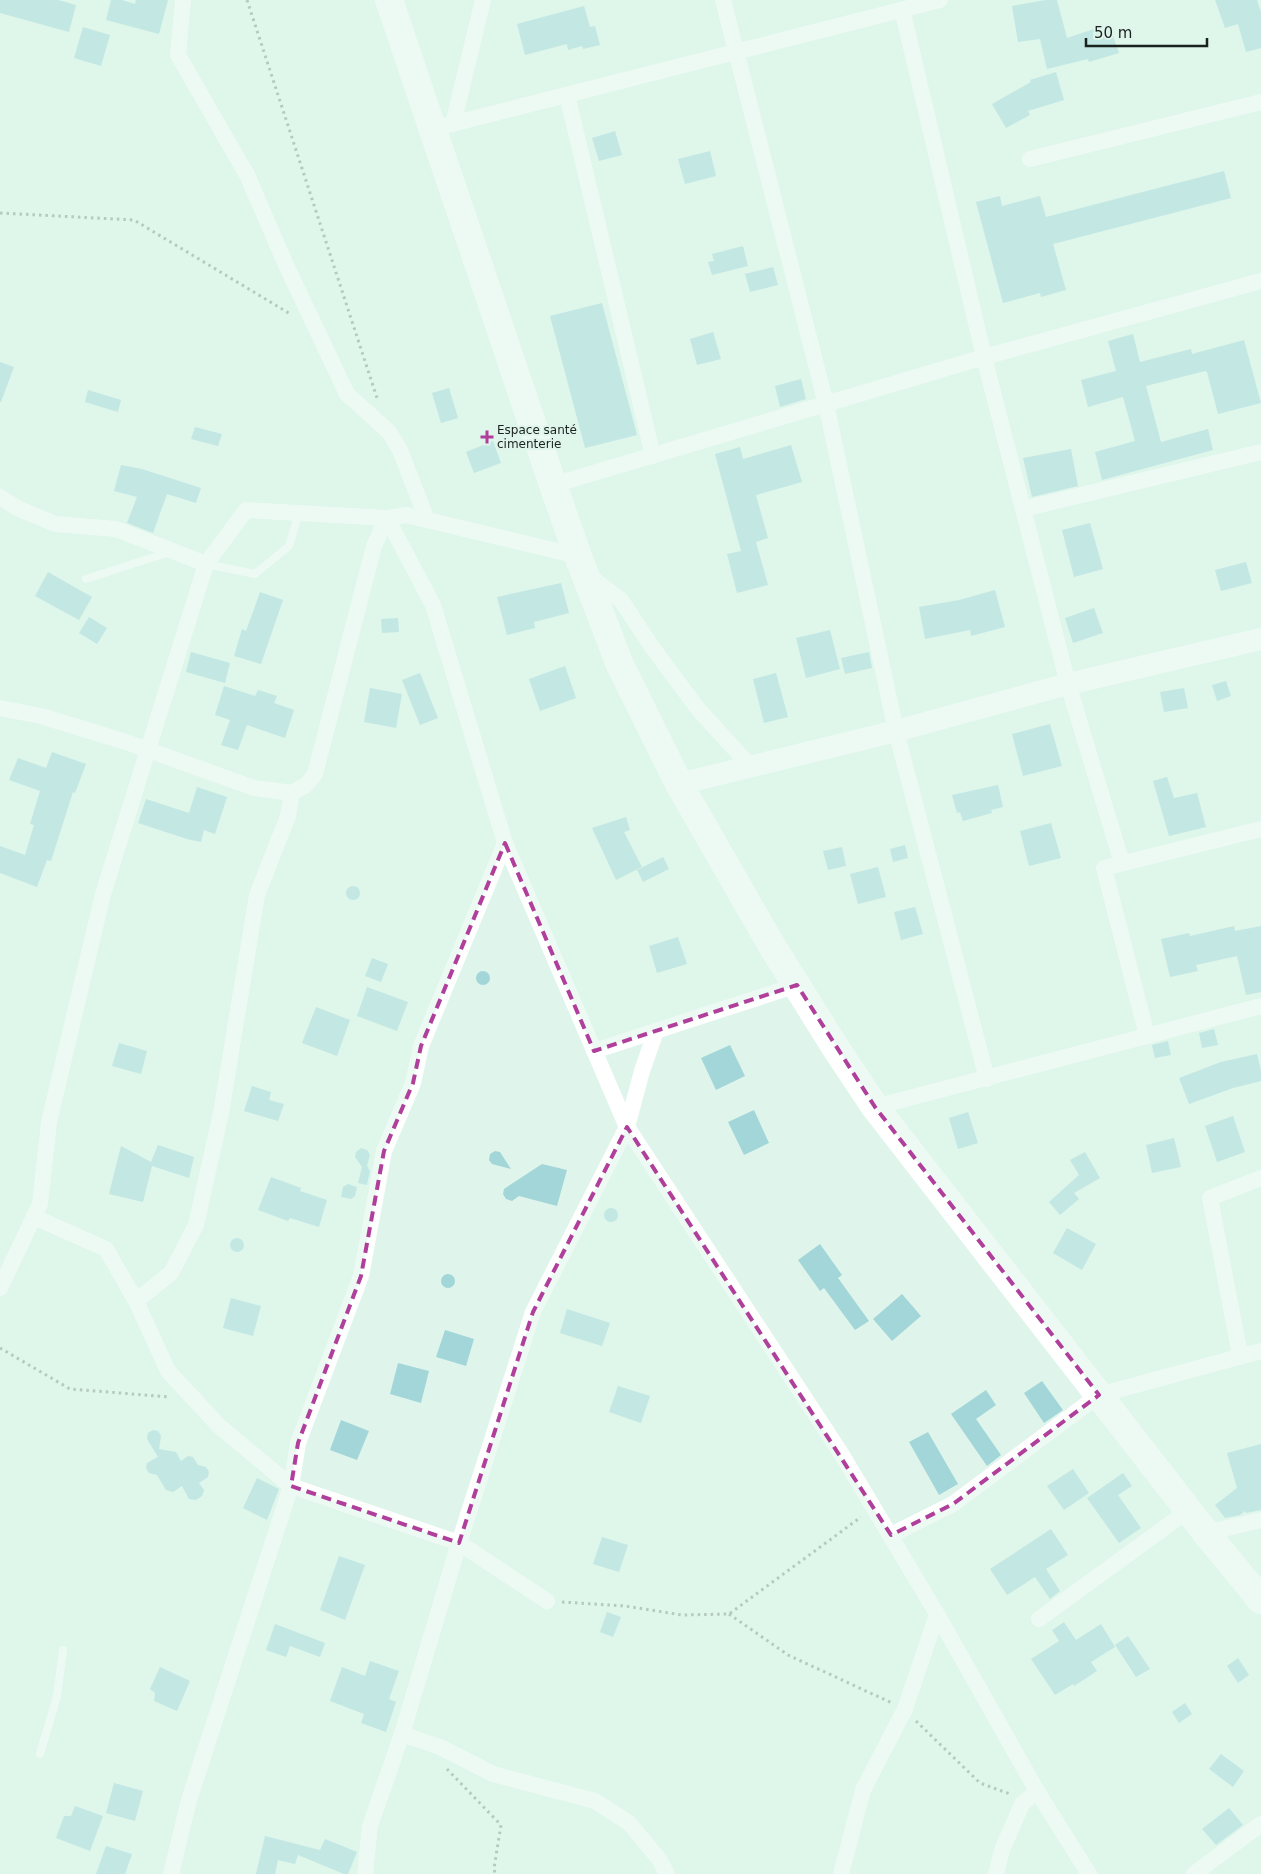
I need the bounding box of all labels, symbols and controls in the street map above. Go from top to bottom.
scale bar [1086,15,1207,47]
text: 50 m [1094,24,1132,42]
place label: Espace santé cimenterie [497,423,577,451]
marker: Espace santé cimenterie [481,431,493,443]

